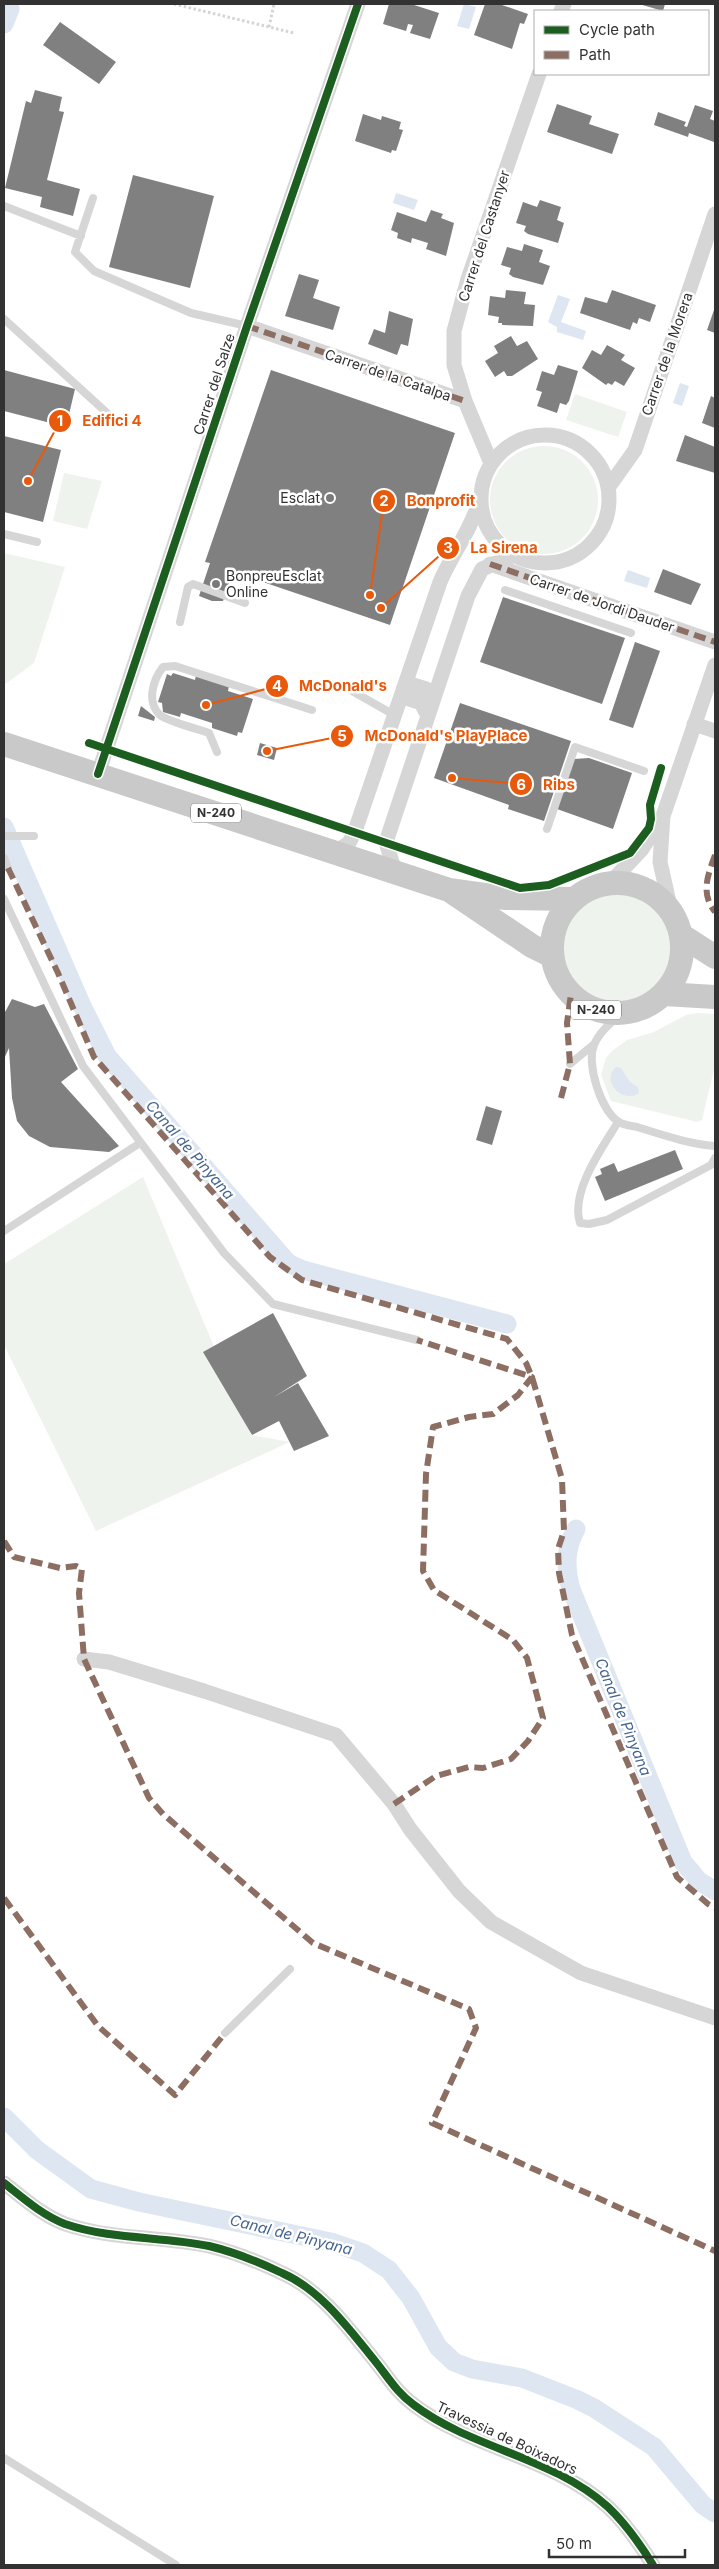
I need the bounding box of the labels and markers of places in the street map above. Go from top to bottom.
callout: Edifici 4 [48,406,152,436]
callout: Bonprofit [372,486,485,516]
place label: Esclat [280,489,320,506]
marker: Esclat [324,492,336,504]
callout: La Sirena [435,533,548,563]
place label: BonpreuEsclat Online [226,567,322,600]
marker: BonpreuEsclat Online [210,578,222,590]
callout: McDonald's [264,671,397,701]
callout: McDonald's PlayPlace [330,721,538,751]
callout: Ribs [508,769,585,799]

